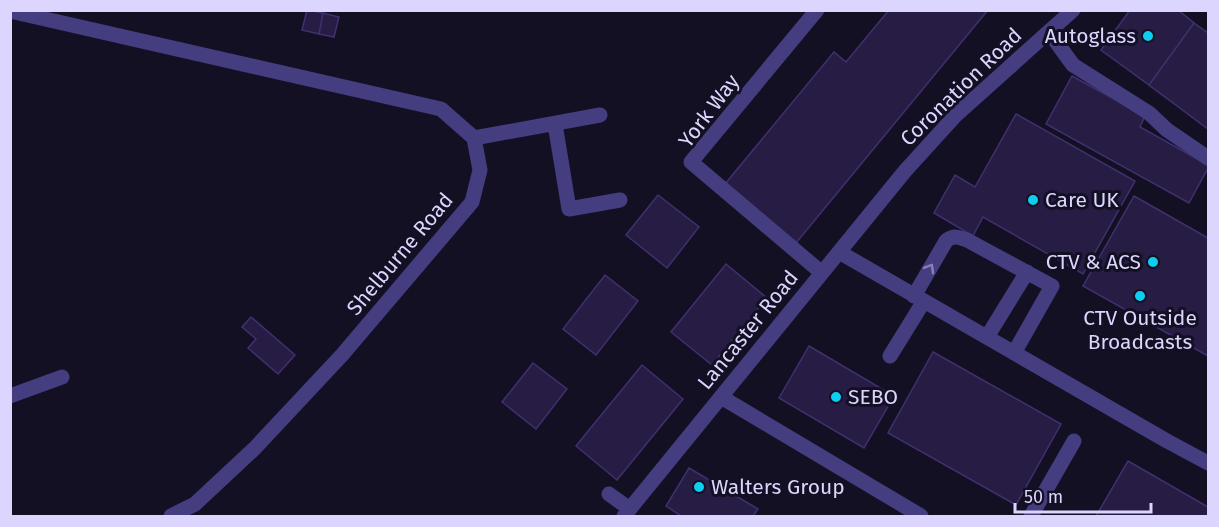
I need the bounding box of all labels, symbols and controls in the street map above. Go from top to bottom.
street label: Coronation Road [895,22,1027,152]
place label: Autoglass [1045,23,1136,49]
marker: Autoglass [1141,29,1155,43]
street label: York Way [673,69,745,153]
street label: Shelburne Road [341,187,459,321]
place label: Care UK [1045,187,1119,213]
marker: Care UK [1026,193,1040,207]
place label: CTV & ACS [1046,249,1141,275]
marker: CTV & ACS [1146,255,1160,269]
one-way arrow [923,264,935,274]
street label: Lancaster Road [692,265,804,395]
marker: CTV Outside Broadcasts [1133,289,1147,303]
place label: CTV Outside Broadcasts [1083,305,1197,355]
place label: SEBO [848,384,898,410]
marker: SEBO [829,390,843,404]
place label: Walters Group [711,474,845,500]
scale bar [1015,476,1152,514]
marker: Walters Group [692,480,706,494]
text: 50 m [1024,486,1063,508]

